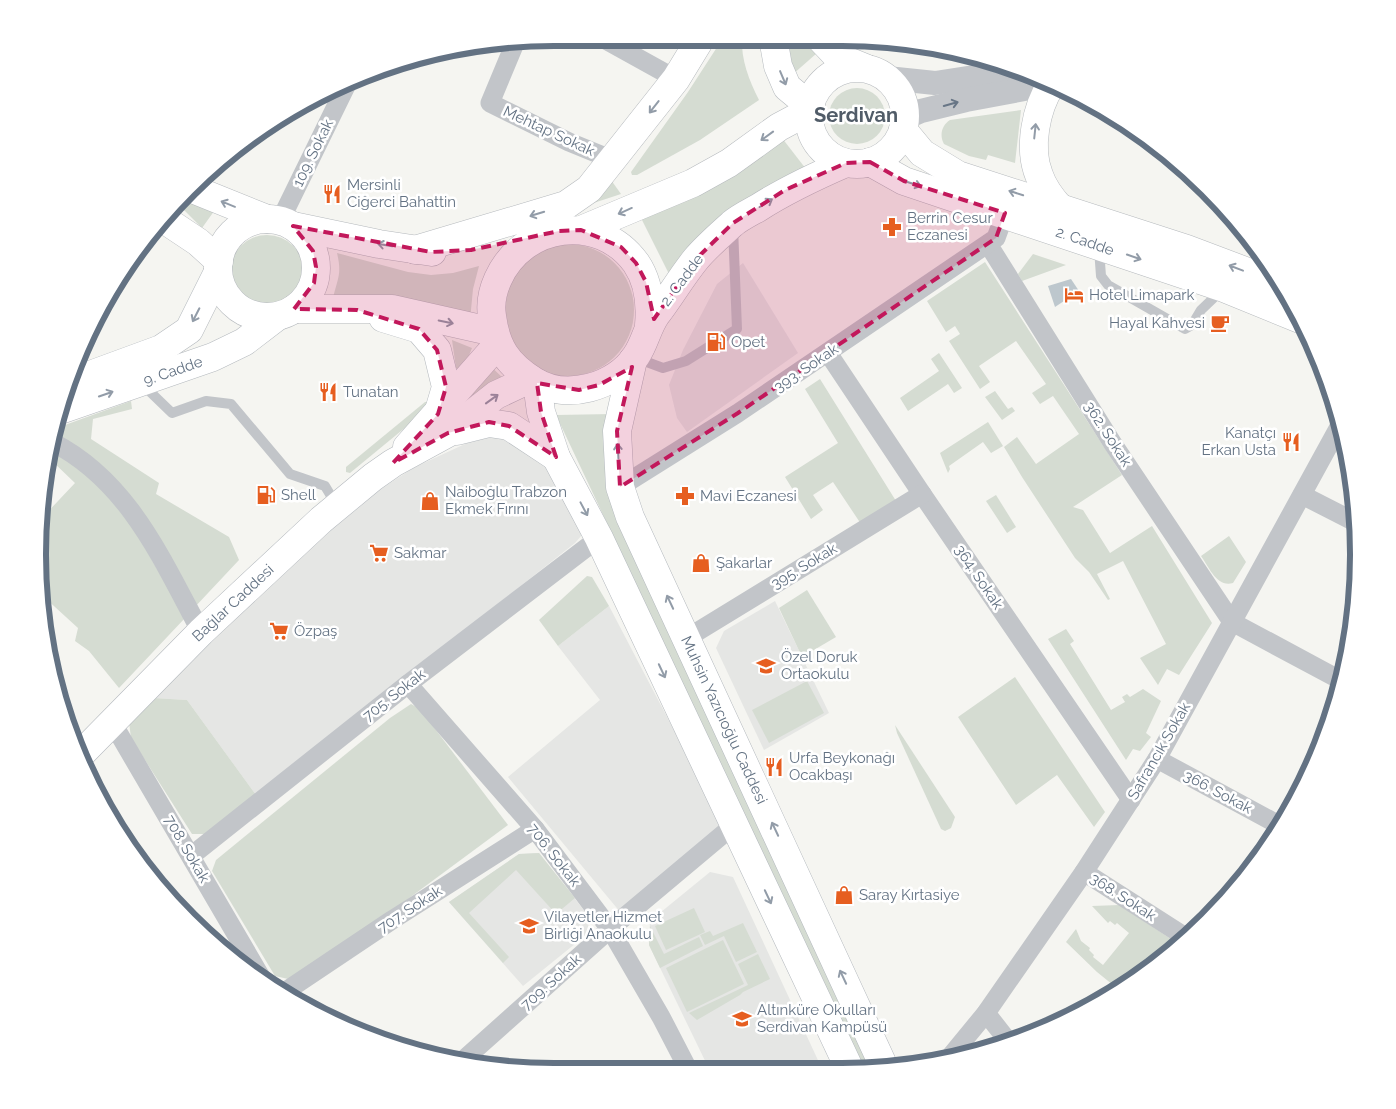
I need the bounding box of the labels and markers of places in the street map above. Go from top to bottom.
place label: Mersinli Ciğerci Bahattin [347,176,456,211]
restaurant icon: Mersinli Ciğerci Bahattin [321,183,343,205]
place label: Berrin Cesur Eczanesi [907,209,993,244]
pharmacy icon: Berrin Cesur Eczanesi [881,216,903,238]
hotel icon: Hotel Limapark [1063,284,1085,306]
place label: Hotel Limapark [1089,286,1195,304]
cafe icon: Hayal Kahvesi [1209,312,1231,334]
place label: Hayal Kahvesi [1109,314,1205,332]
fuel station icon: Opet [705,331,727,353]
place label: Opet [731,333,765,351]
restaurant icon: Tunatan [317,381,339,403]
place label: Tunatan [343,383,399,401]
place label: Kanatçı Erkan Usta [1201,424,1276,459]
restaurant icon: Kanatçı Erkan Usta [1280,431,1302,453]
place label: Naiboğlu Trabzon Ekmek Fırını [445,483,567,518]
fuel station icon: Shell [255,484,277,506]
pharmacy icon: Mavi Eczanesi [674,485,696,507]
place label: Shell [281,486,317,504]
place label: Mavi Eczanesi [700,487,797,505]
shop icon: Naiboğlu Trabzon Ekmek Fırını [419,490,441,512]
supermarket icon: Sakmar [368,542,390,564]
place label: Sakmar [394,544,447,562]
shop icon: Şakarlar [690,552,712,574]
place label: Şakarlar [716,554,773,572]
supermarket icon: Özpaş [268,620,290,642]
place label: Özpaş [294,621,337,640]
place label: Özel Doruk Ortaokulu [781,647,858,683]
school or university icon: Özel Doruk Ortaokulu [755,655,777,677]
place label: Urfa Beykonağı Ocakbaşı [789,749,895,784]
restaurant icon: Urfa Beykonağı Ocakbaşı [763,756,785,778]
shop icon: Saray Kırtasiye [833,884,855,906]
place label: Saray Kırtasiye [859,886,960,904]
place label: Vilayetler Hizmet Birliği Anaokulu [544,908,662,943]
school or university icon: Vilayetler Hizmet Birliği Anaokulu [518,915,540,937]
place label: Altınküre Okulları Serdivan Kampüsü [757,1001,887,1036]
school or university icon: Altınküre Okulları Serdivan Kampüsü [731,1008,753,1030]

